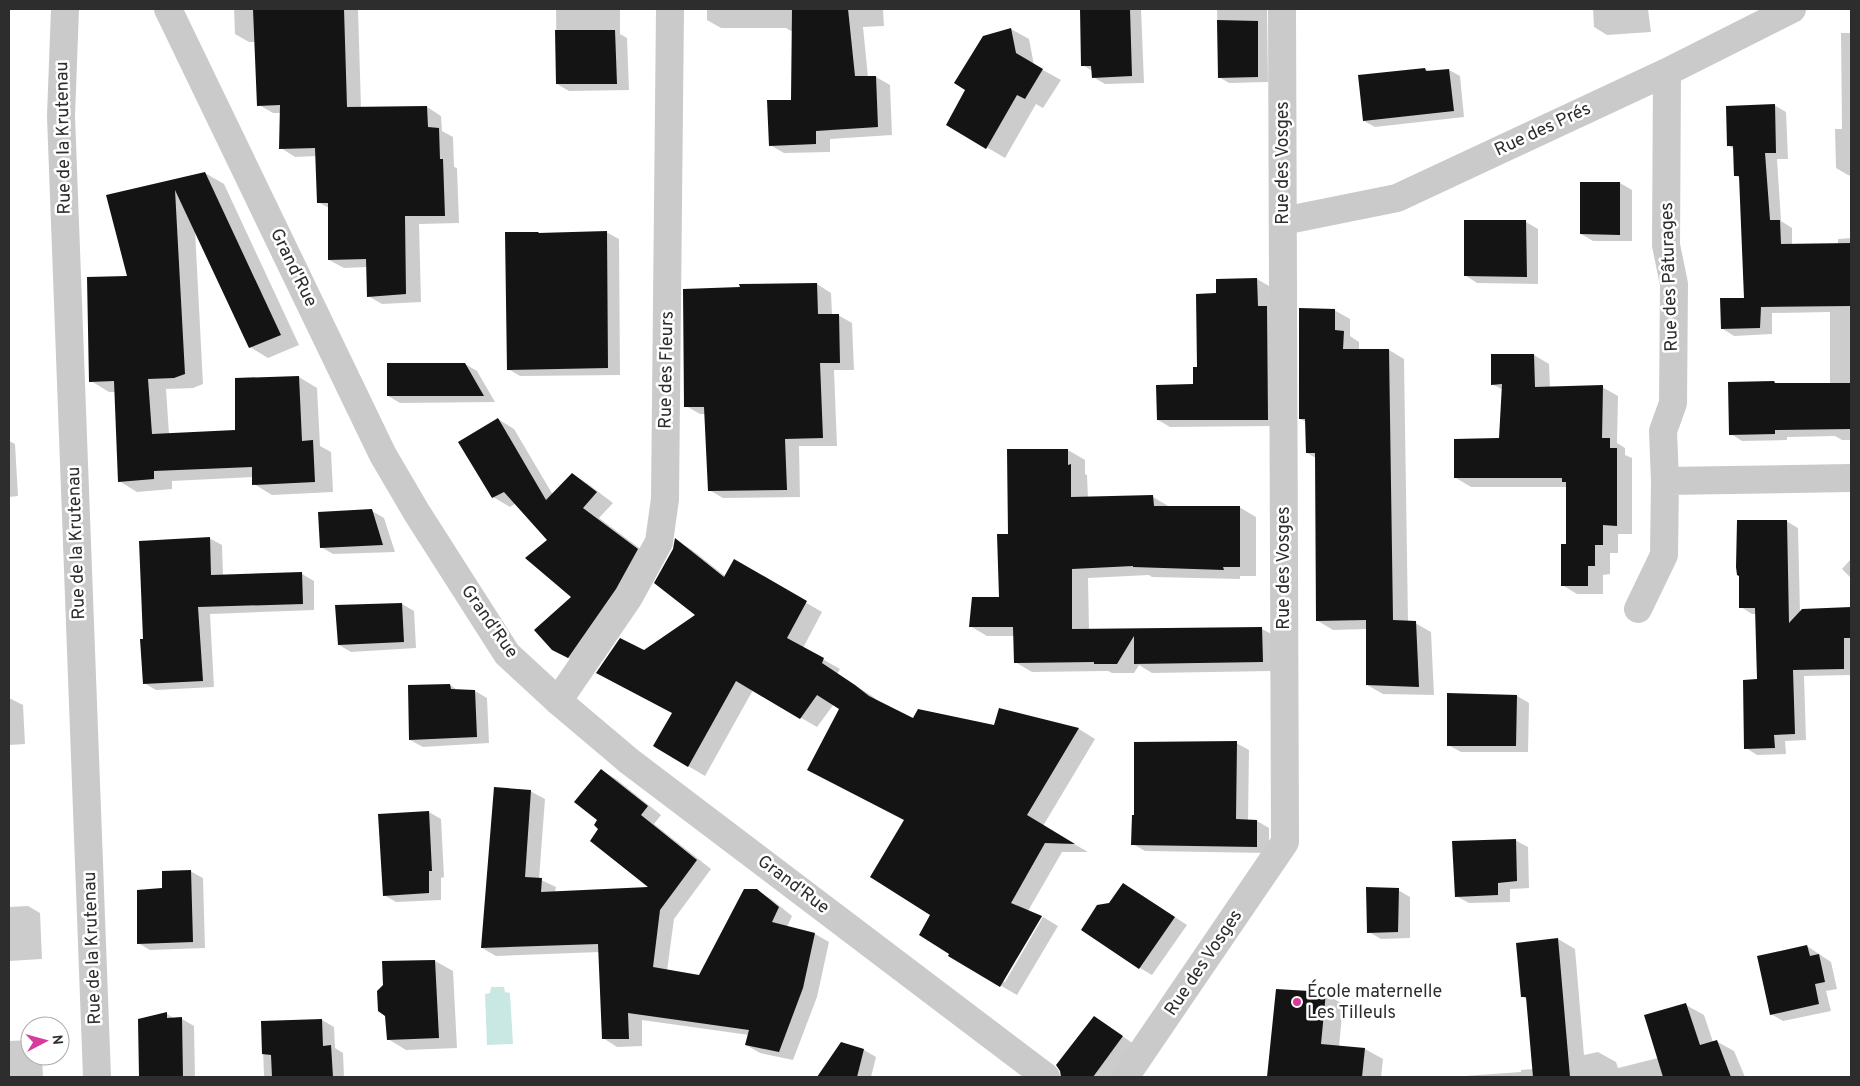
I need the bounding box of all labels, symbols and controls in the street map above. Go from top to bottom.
street label: Rue de la Krutenau [51,61,77,215]
street label: Rue des Prés [1491,98,1595,162]
street label: Rue des Vosges [1272,101,1295,225]
street label: Rue des Pâturages [1656,202,1684,352]
street label: Grand'Rue [264,225,322,311]
street label: Rue des Fleurs [654,311,680,429]
street label: Rue de la Krutenau [63,466,91,620]
street label: Rue des Vosges [1273,506,1296,630]
street label: Grand'Rue [455,581,523,663]
street label: Grand'Rue [752,850,834,920]
street label: Rue de la Krutenau [79,871,107,1025]
street label: Rue des Vosges [1160,905,1248,1021]
place label: École maternelle Les Tilleuls [1307,979,1442,1025]
marker: École maternelle Les Tilleuls [1291,996,1303,1008]
north arrow [20,1016,70,1066]
text: N [47,1034,65,1046]

